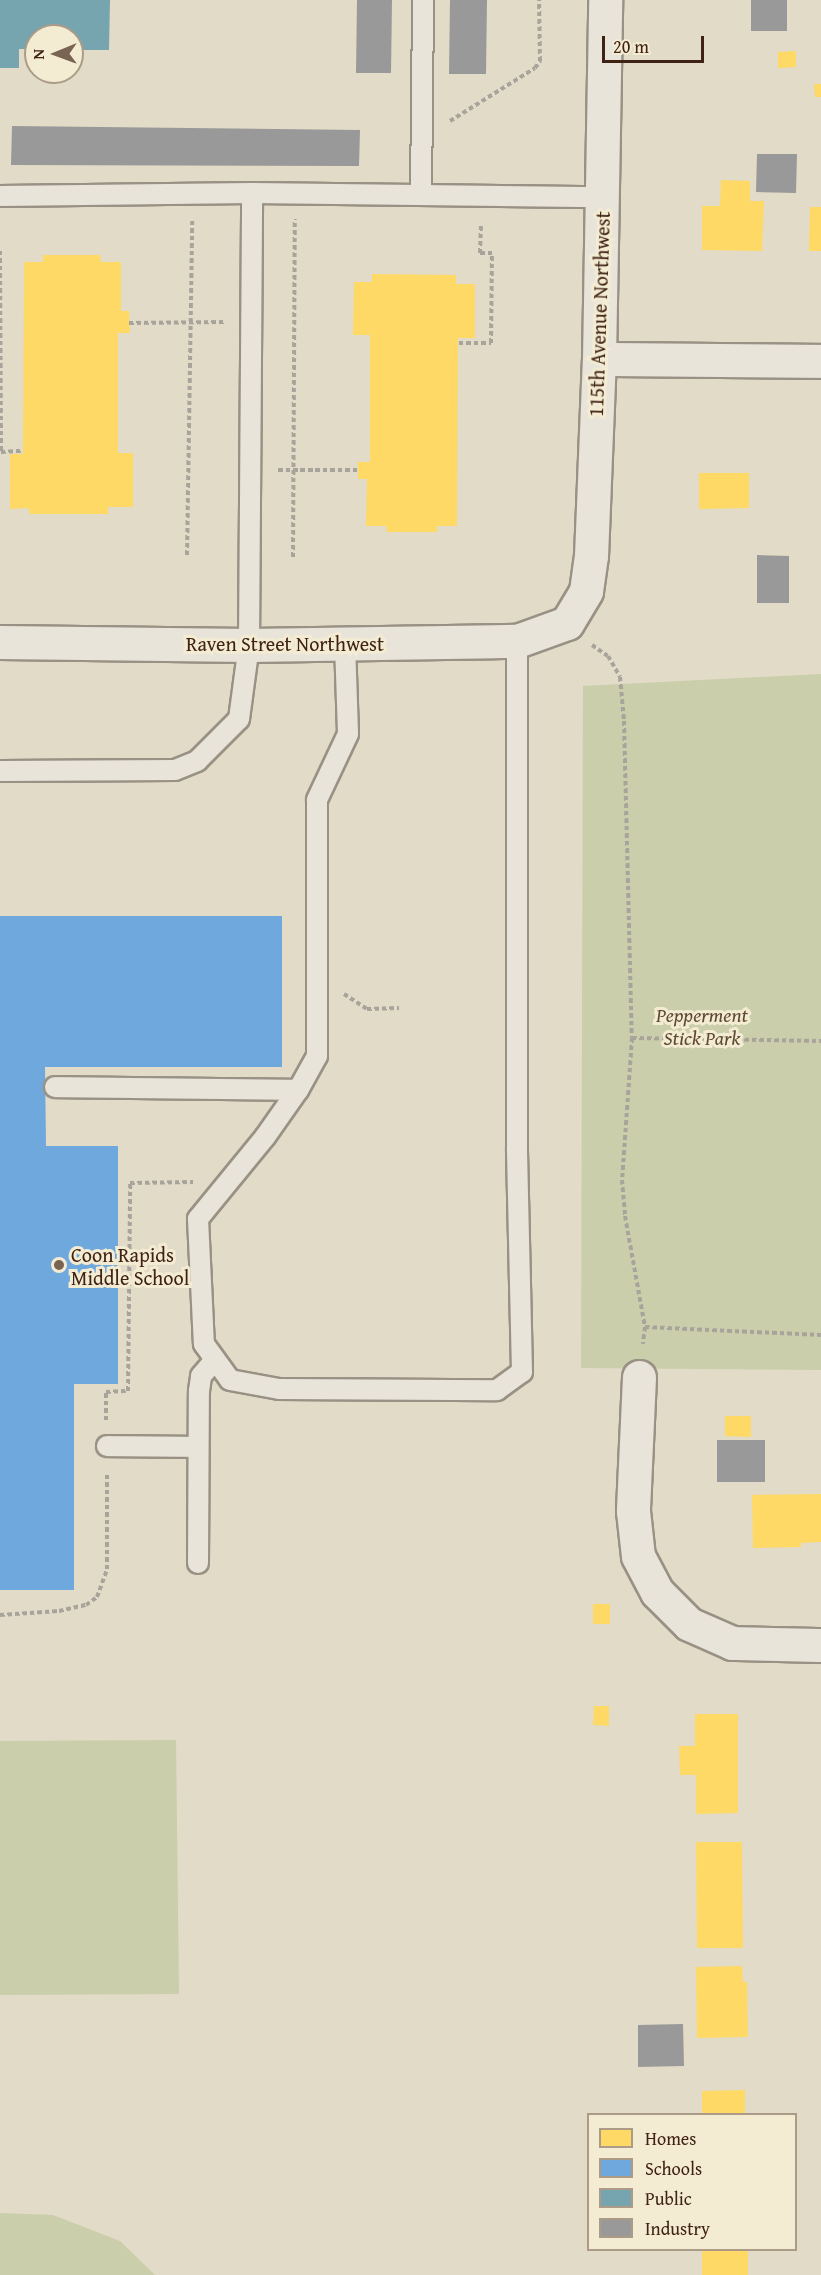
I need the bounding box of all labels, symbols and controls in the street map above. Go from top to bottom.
north arrow [24,24,84,84]
scale bar [605,24,707,62]
text: 20 m [613,33,649,60]
text: N [26,49,50,60]
street label: 115th Avenue Northwest [583,211,615,417]
street label: Raven Street Northwest [186,631,384,655]
park label: Pepperment Stick Park [656,1003,748,1050]
place label: Coon Rapids Middle School [71,1242,189,1289]
marker: Coon Rapids Middle School [52,1258,66,1272]
legend [587,2113,797,2251]
text: Homes [645,2125,696,2152]
text: Schools [645,2155,702,2182]
text: Public [645,2185,692,2212]
text: Industry [645,2215,710,2242]

